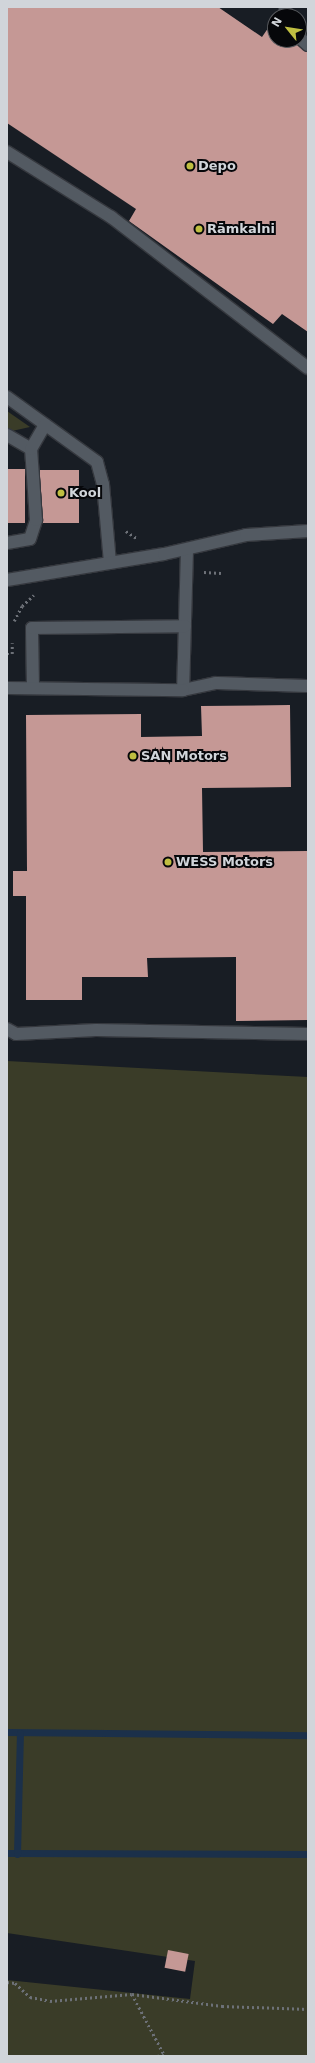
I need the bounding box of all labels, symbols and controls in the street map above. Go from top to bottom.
north arrow [267,8,307,48]
text: N [269,15,285,29]
place label: Depo [198,158,236,174]
marker: Depo [185,161,195,171]
place label: Rāmkalni [207,221,275,237]
marker: Rāmkalni [194,224,204,234]
place label: Kool [69,485,101,501]
marker: Kool [56,488,66,498]
place label: SAN Motors [141,748,227,764]
marker: SAN Motors [128,751,138,761]
place label: WESS Motors [176,854,273,870]
marker: WESS Motors [163,857,173,867]

